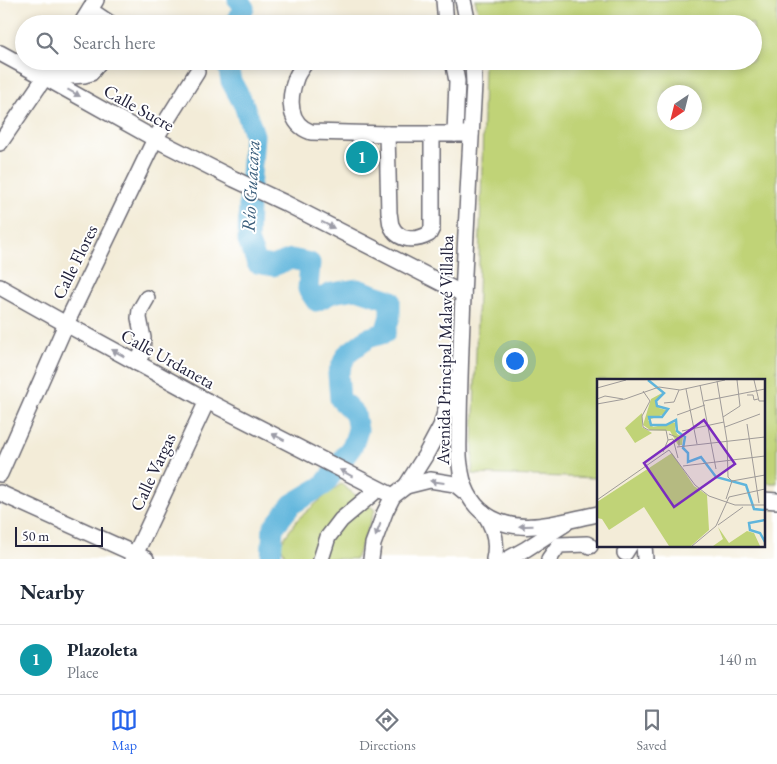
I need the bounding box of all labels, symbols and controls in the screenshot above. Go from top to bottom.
search box [15,15,762,70]
icon: search [33,29,61,57]
text: Search here [73,30,155,55]
street label: Calle Sucre [100,79,179,136]
north arrow [657,85,702,130]
one-way arrow [66,89,81,97]
pin: 1 [346,138,378,176]
water label: Río Guacara [236,139,265,233]
street label: Calle Flores [47,220,103,303]
one-way arrow [321,221,336,229]
street label: Avenida Principal Malavé Villalba [431,234,458,466]
street label: Calle Urdaneta [117,323,220,394]
your location [502,348,528,374]
one-way arrow [111,349,126,357]
inset map [597,379,764,546]
street label: Calle Vargas [124,429,181,515]
one-way arrow [270,433,285,441]
one-way arrow [339,468,352,477]
one-way arrow [429,477,445,485]
one-way arrow [518,522,534,530]
one-way arrow [374,523,382,538]
scale bar [15,524,102,547]
text: 50 m [22,527,49,545]
text: Nearby [20,578,84,605]
text: Plazoleta [67,637,138,662]
text: 1 [32,649,40,670]
text: 140 m [718,649,757,670]
text: Place [67,662,99,683]
tab: Map [110,706,138,754]
tab: Directions [359,706,416,754]
tab: Saved [637,706,667,754]

